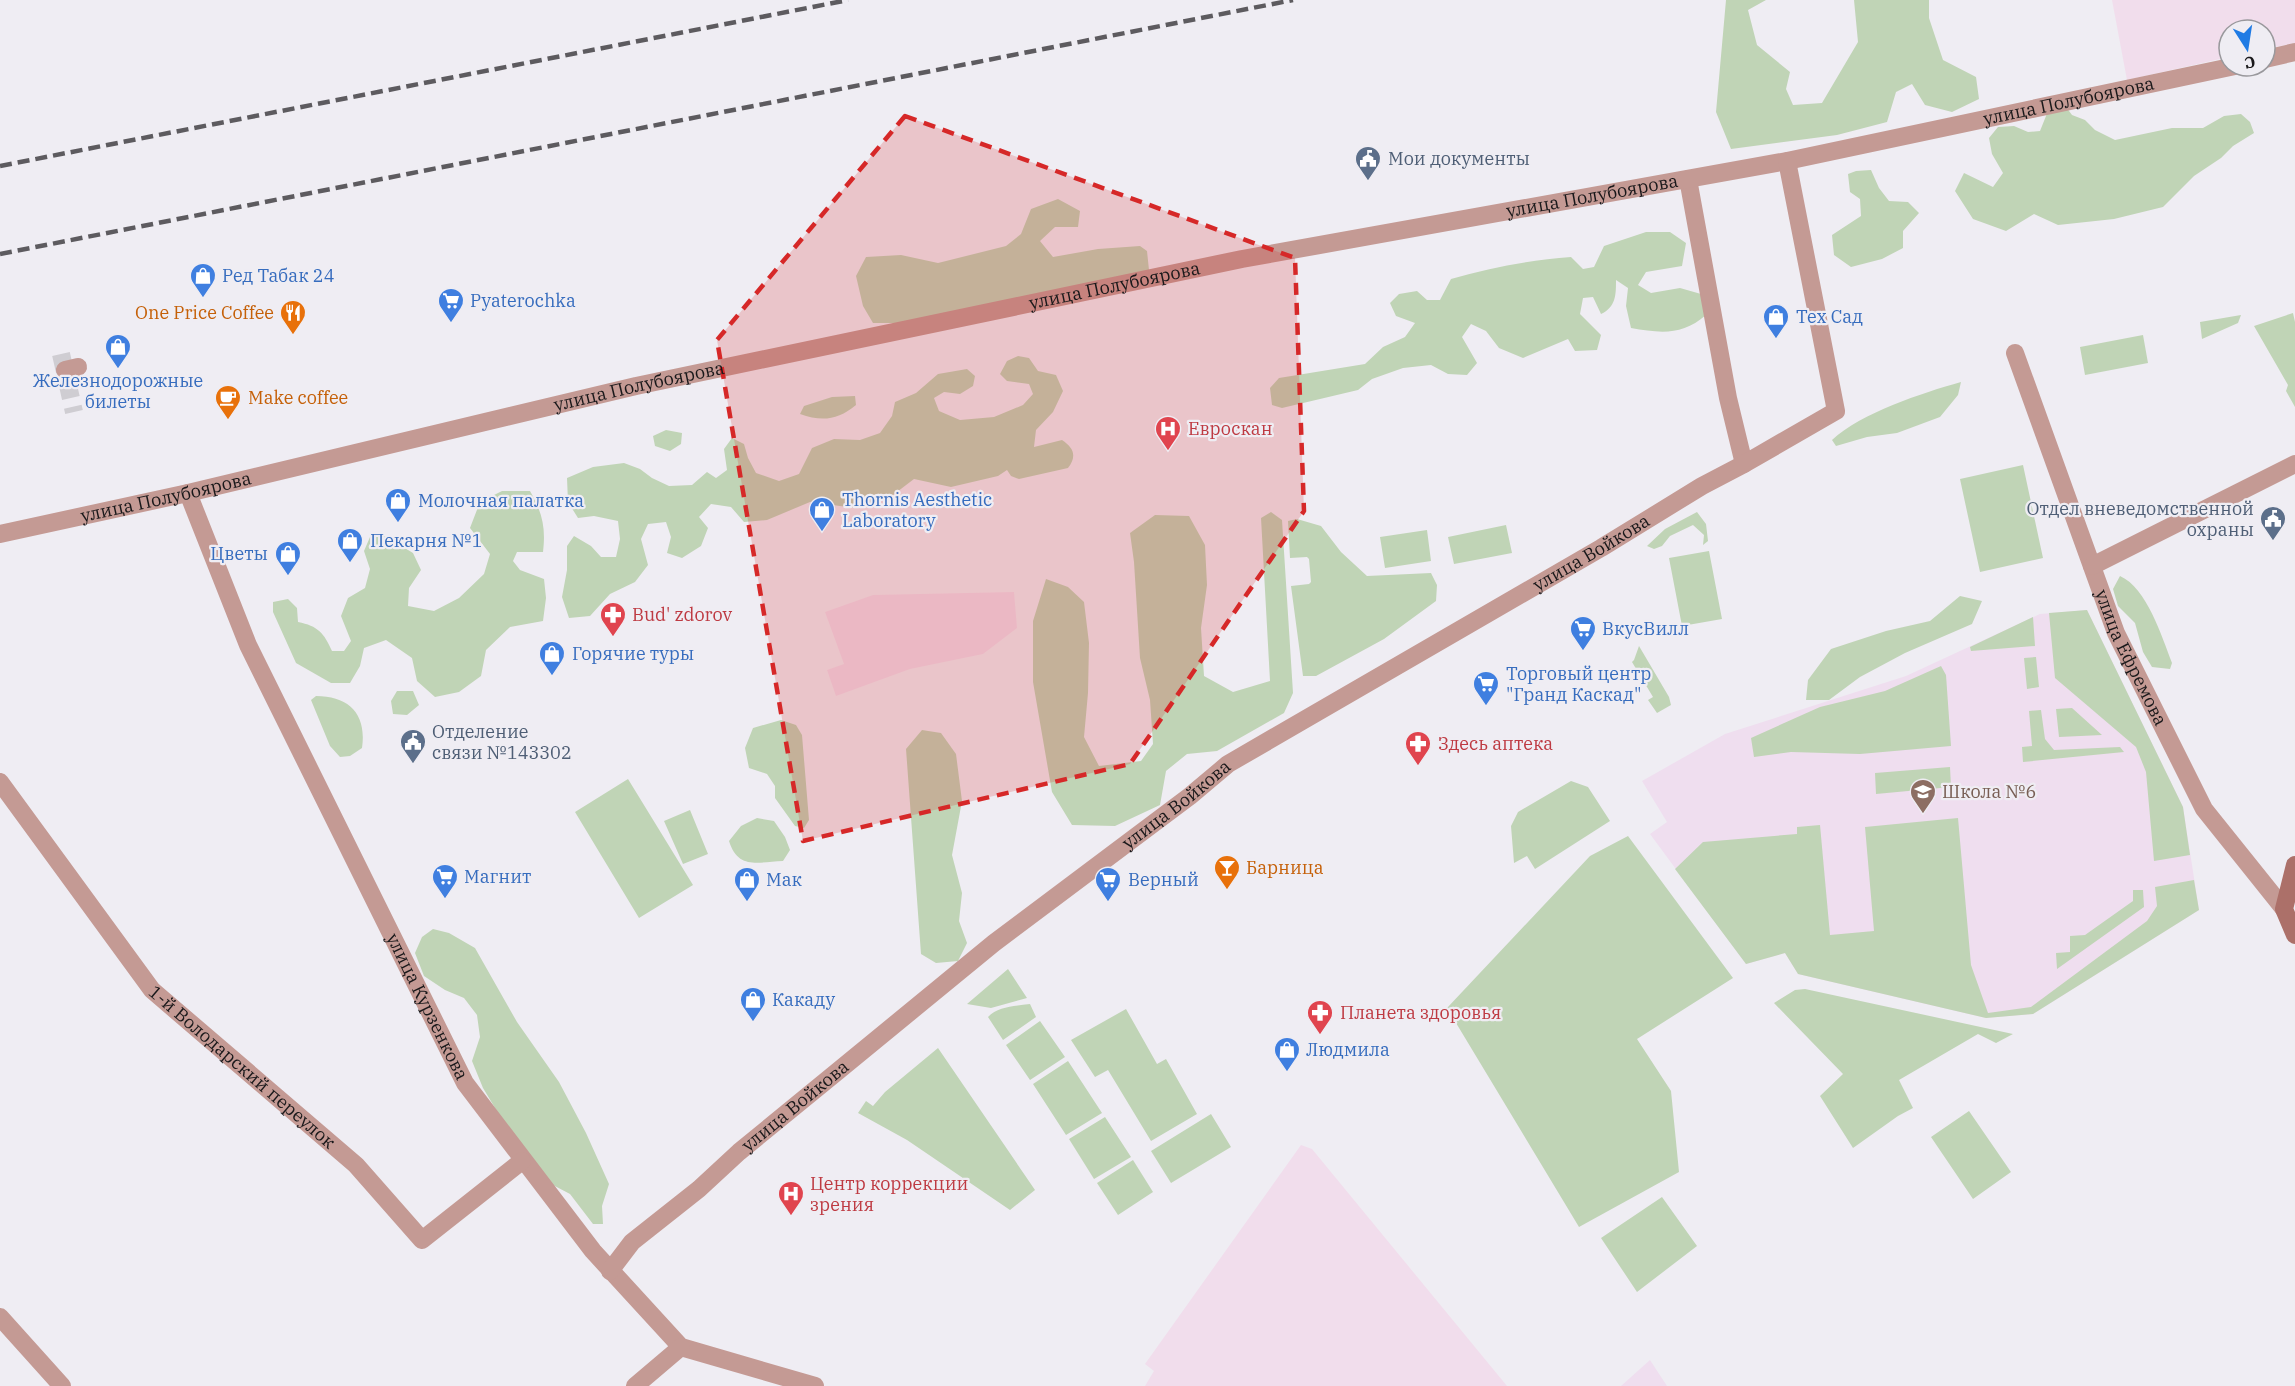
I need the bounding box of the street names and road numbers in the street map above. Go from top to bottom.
street label: улица Полубоярова [1981,71,2156,130]
street label: улица Полубоярова [1504,169,1680,222]
street label: улица Полубоярова [1027,256,1202,314]
street label: улица Полубоярова [551,356,727,416]
street label: улица Полубоярова [78,466,254,527]
street label: улица Войкова [1529,509,1654,596]
street label: улица Ефремова [2090,586,2172,729]
street label: улица Войкова [1117,755,1235,854]
street label: улица Курзенкова [382,929,474,1084]
street label: 1-й Володарский переулок [144,980,341,1154]
street label: улица Войкова [737,1055,853,1156]

